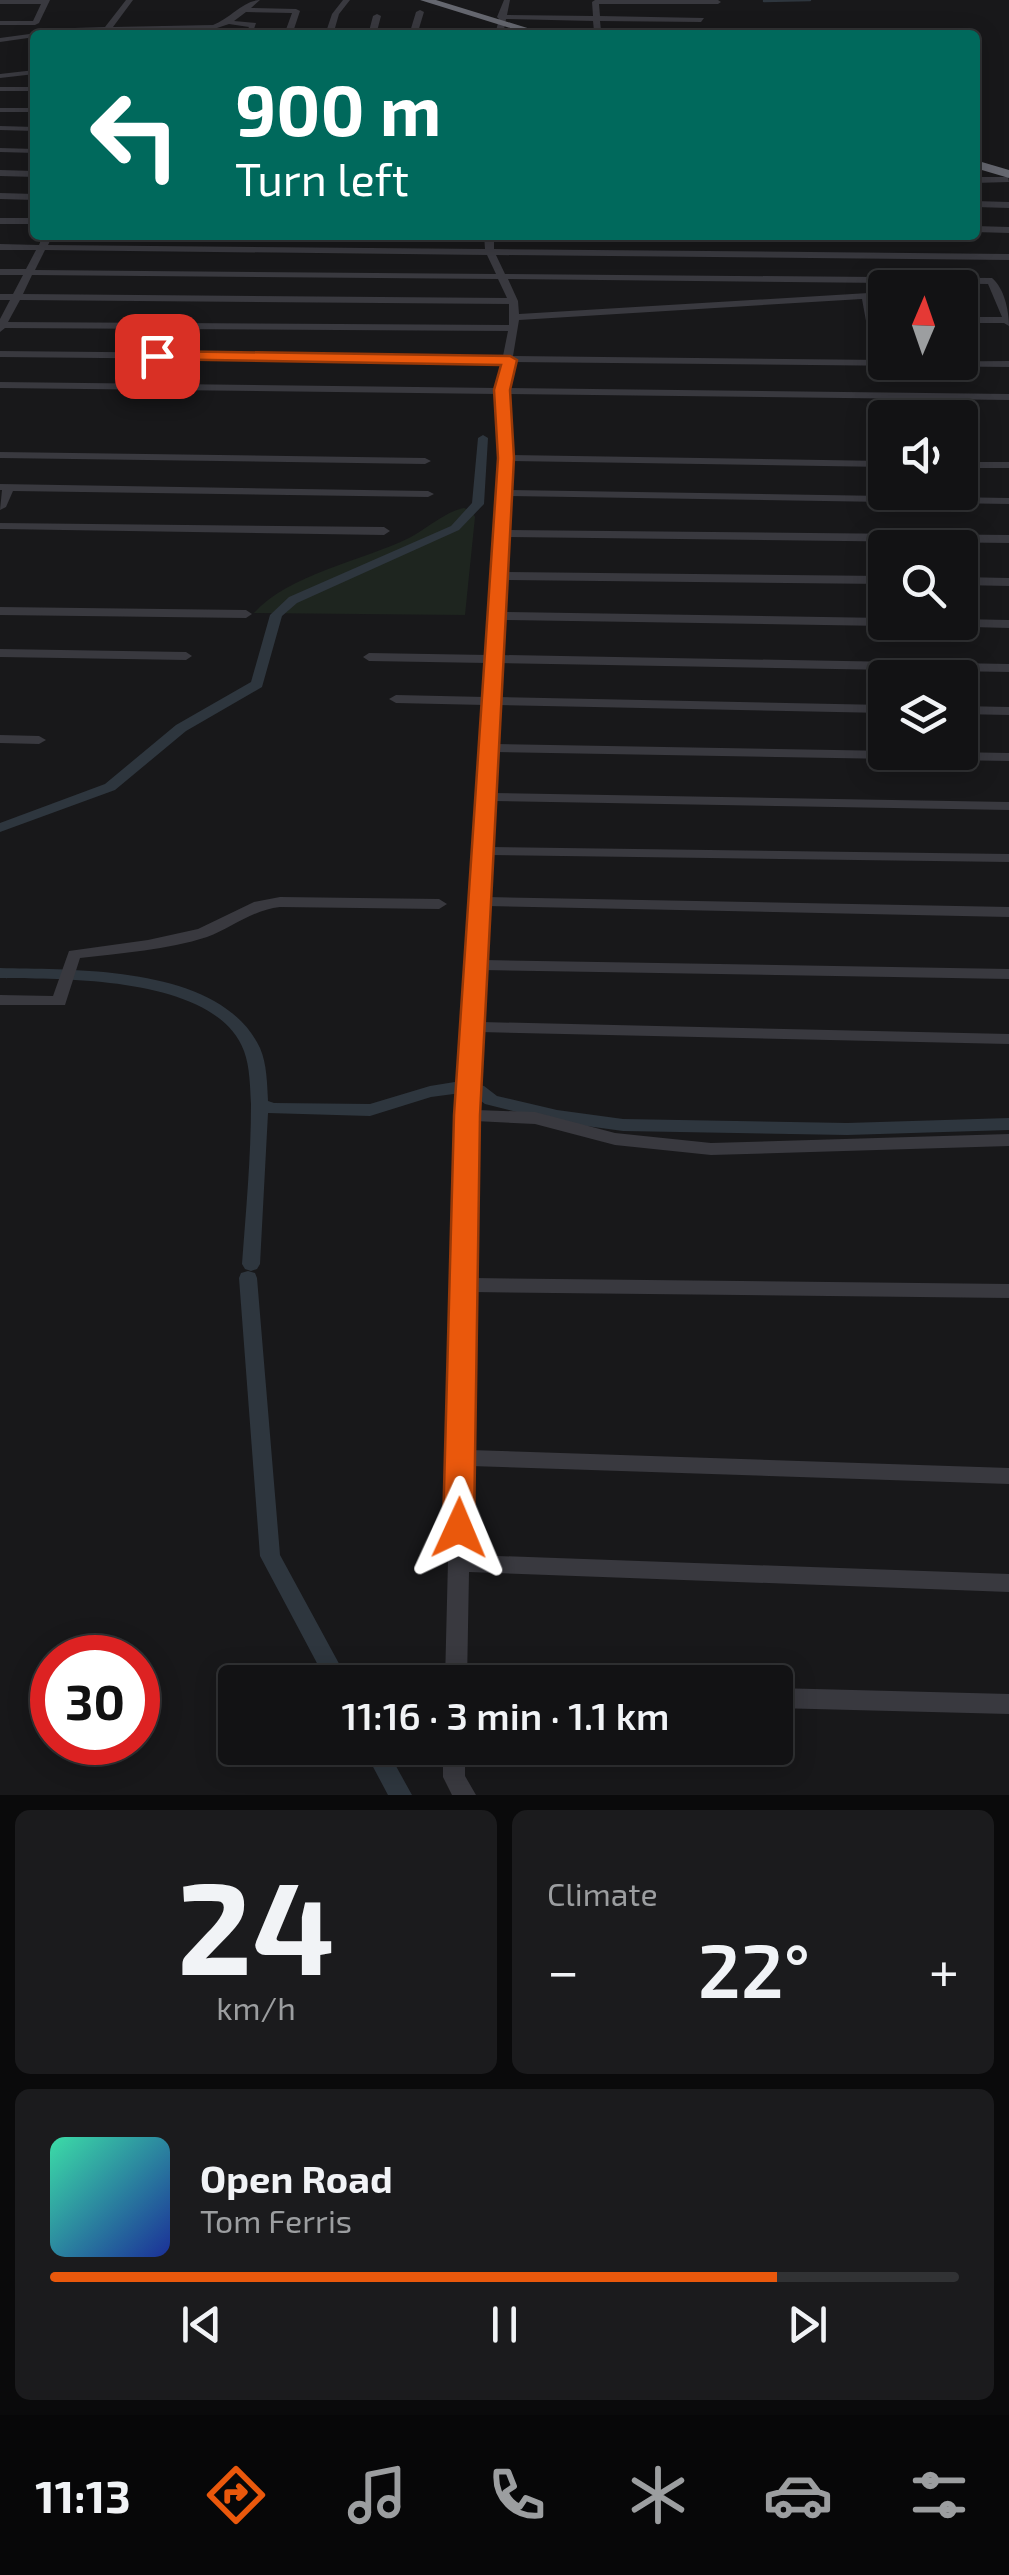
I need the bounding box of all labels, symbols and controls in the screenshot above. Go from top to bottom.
text: 900 m [235,66,441,150]
icon: left [70,70,200,200]
text: Turn left [235,151,409,205]
north arrow [868,270,978,380]
map controls [868,270,978,770]
pin [115,314,200,399]
icon: arrive [130,329,185,384]
button: sound [868,400,978,510]
button: search [868,530,978,640]
button: layers [868,660,978,770]
position arrow [407,1476,511,1580]
speed limit sign: 30 [30,1635,160,1765]
text: 11:16 · 3 min · 1.1 km [341,1692,670,1738]
text: 24 [177,1845,335,2001]
text: Climate [547,1874,658,1912]
text: 22° [698,1923,810,2013]
text: − [547,1936,579,2002]
text: + [929,1936,959,2002]
text: km/h [216,1988,296,2026]
text: Open Road [200,2155,393,2201]
text: Tom Ferris [200,2201,352,2239]
icon: previous [174,2297,229,2352]
icon: pause [477,2297,532,2352]
icon: next [780,2297,835,2352]
icon: directions [201,2460,271,2530]
icon: music [342,2460,412,2530]
icon: phone [482,2460,552,2530]
icon: climate [623,2460,693,2530]
icon: car [763,2460,833,2530]
icon: filters [904,2460,974,2530]
text: 11:13 [35,2468,131,2522]

